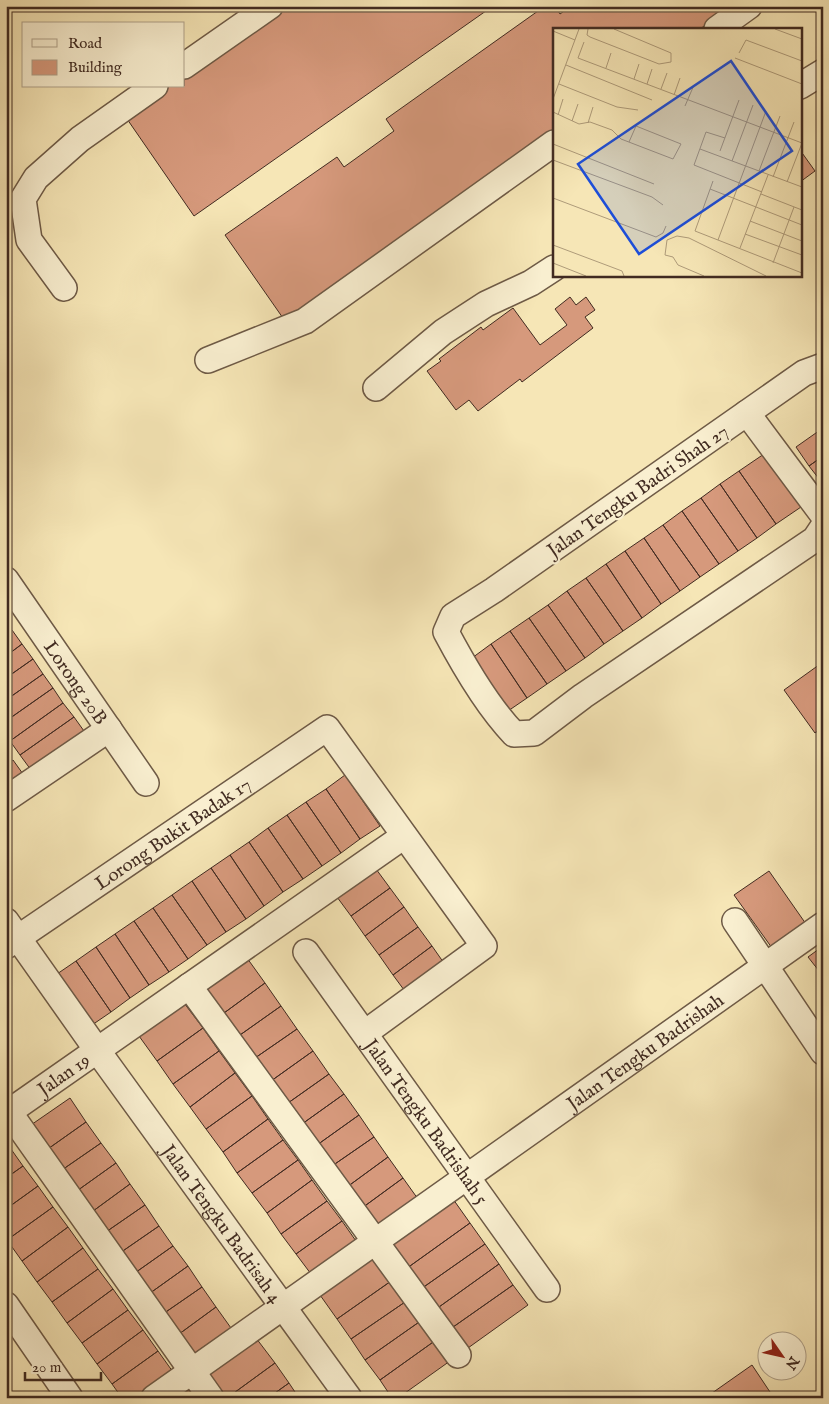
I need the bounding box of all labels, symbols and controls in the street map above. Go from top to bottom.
legend [22,22,185,88]
inset map [553,28,802,276]
text: Road [68,34,103,53]
text: Building [68,58,123,77]
street label: Jalan Tengku Badri Shah 27 [541,420,733,564]
street label: Lorong 20B [37,637,112,730]
street label: Lorong Bukit Badak 17 [91,773,256,896]
street label: Jalan Tengku Badrishah [561,989,729,1118]
street label: Jalan Tengku Badrishah 5 [357,1033,493,1210]
street label: Jalan 19 [32,1049,95,1103]
street label: Jalan Tengku Badrisah 4 [154,1139,287,1309]
north arrow [756,1332,806,1382]
scale bar [25,1349,101,1381]
text: N [781,1352,803,1373]
text: 20 m [32,1358,62,1377]

